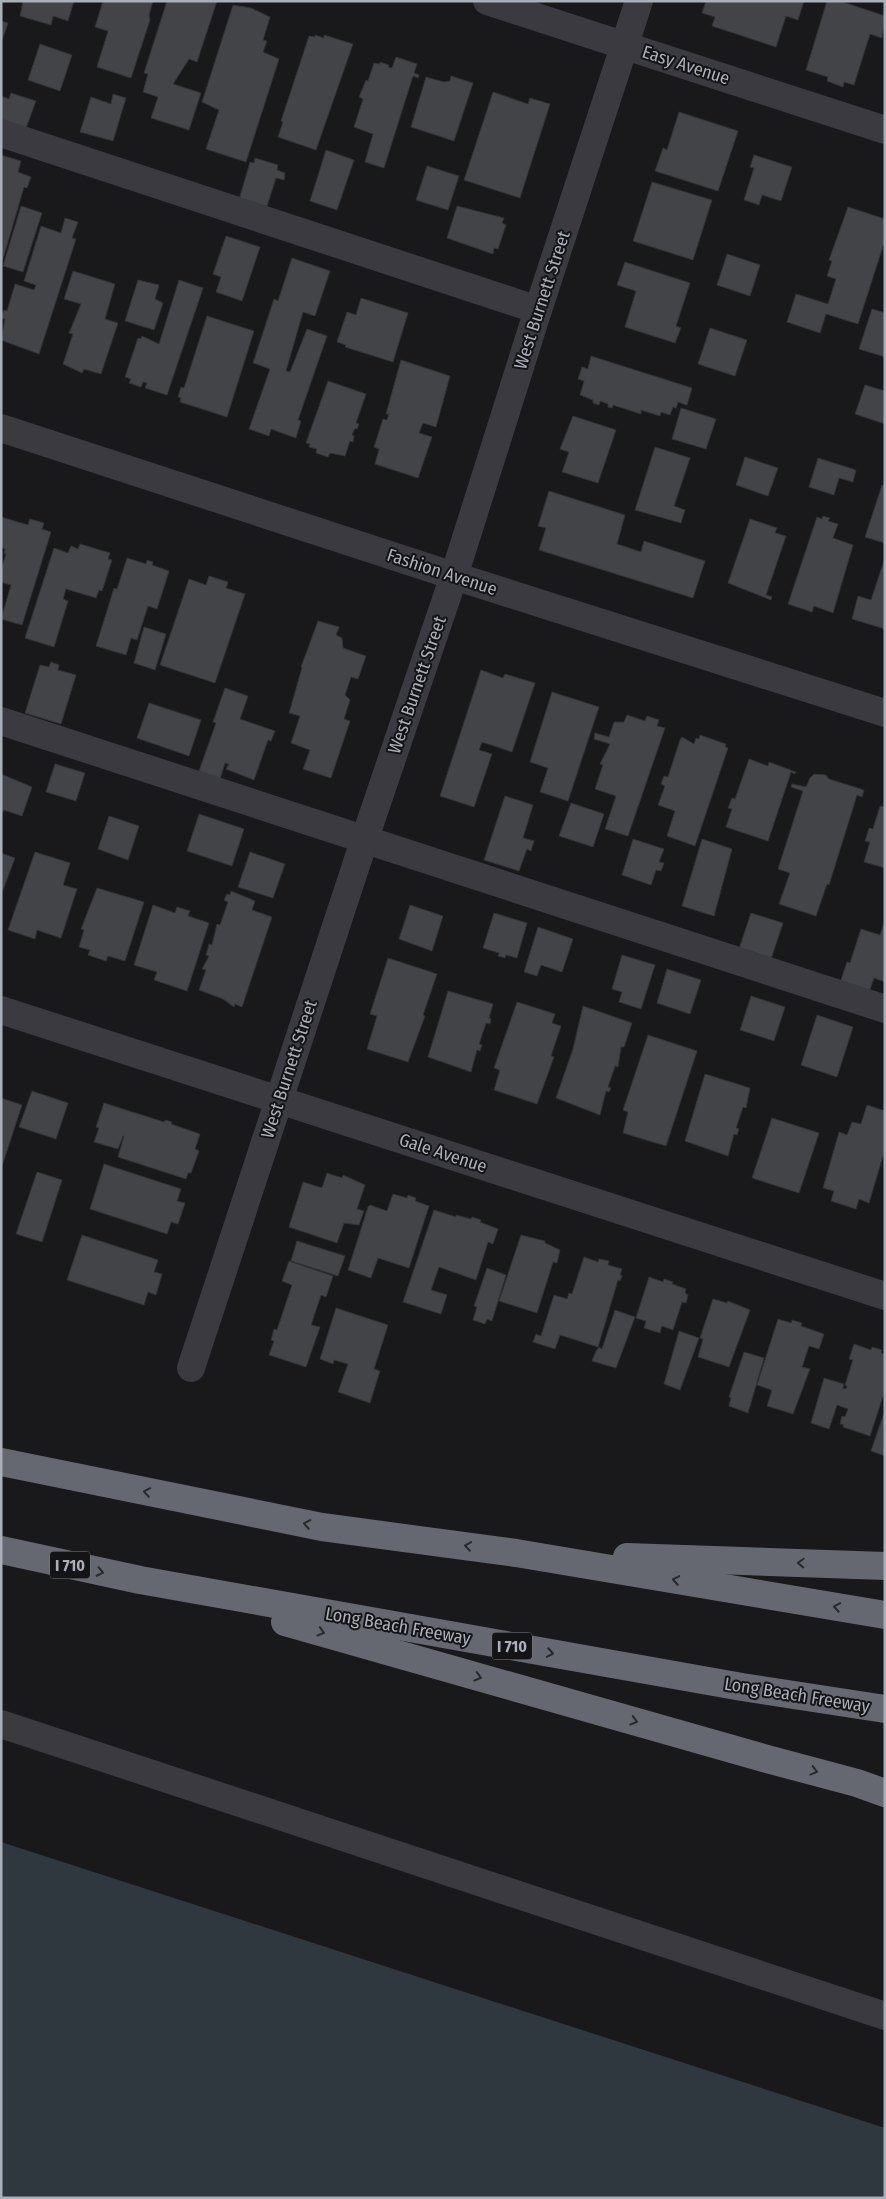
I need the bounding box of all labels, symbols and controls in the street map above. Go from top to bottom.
street label: Easy Avenue [639,41,733,90]
street label: West Burnett Street [509,228,575,372]
street label: Fashion Avenue [384,544,500,600]
street label: West Burnett Street [383,613,451,757]
street label: West Burnett Street [256,997,322,1141]
street label: Gale Avenue [396,1129,490,1178]
one-way arrow [143,1487,152,1497]
one-way arrow [302,1519,311,1529]
one-way arrow [463,1541,471,1552]
road number: I 710 [50,1552,90,1578]
one-way arrow [797,1558,804,1568]
one-way arrow [96,1566,105,1577]
one-way arrow [672,1575,681,1585]
street label: Long Beach Freeway [324,1602,472,1650]
one-way arrow [832,1602,841,1612]
one-way arrow [317,1627,325,1637]
road number: I 710 [492,1632,532,1660]
one-way arrow [545,1647,554,1657]
one-way arrow [473,1671,481,1681]
street label: Long Beach Freeway [723,1673,871,1717]
one-way arrow [629,1716,637,1726]
one-way arrow [809,1766,817,1776]

